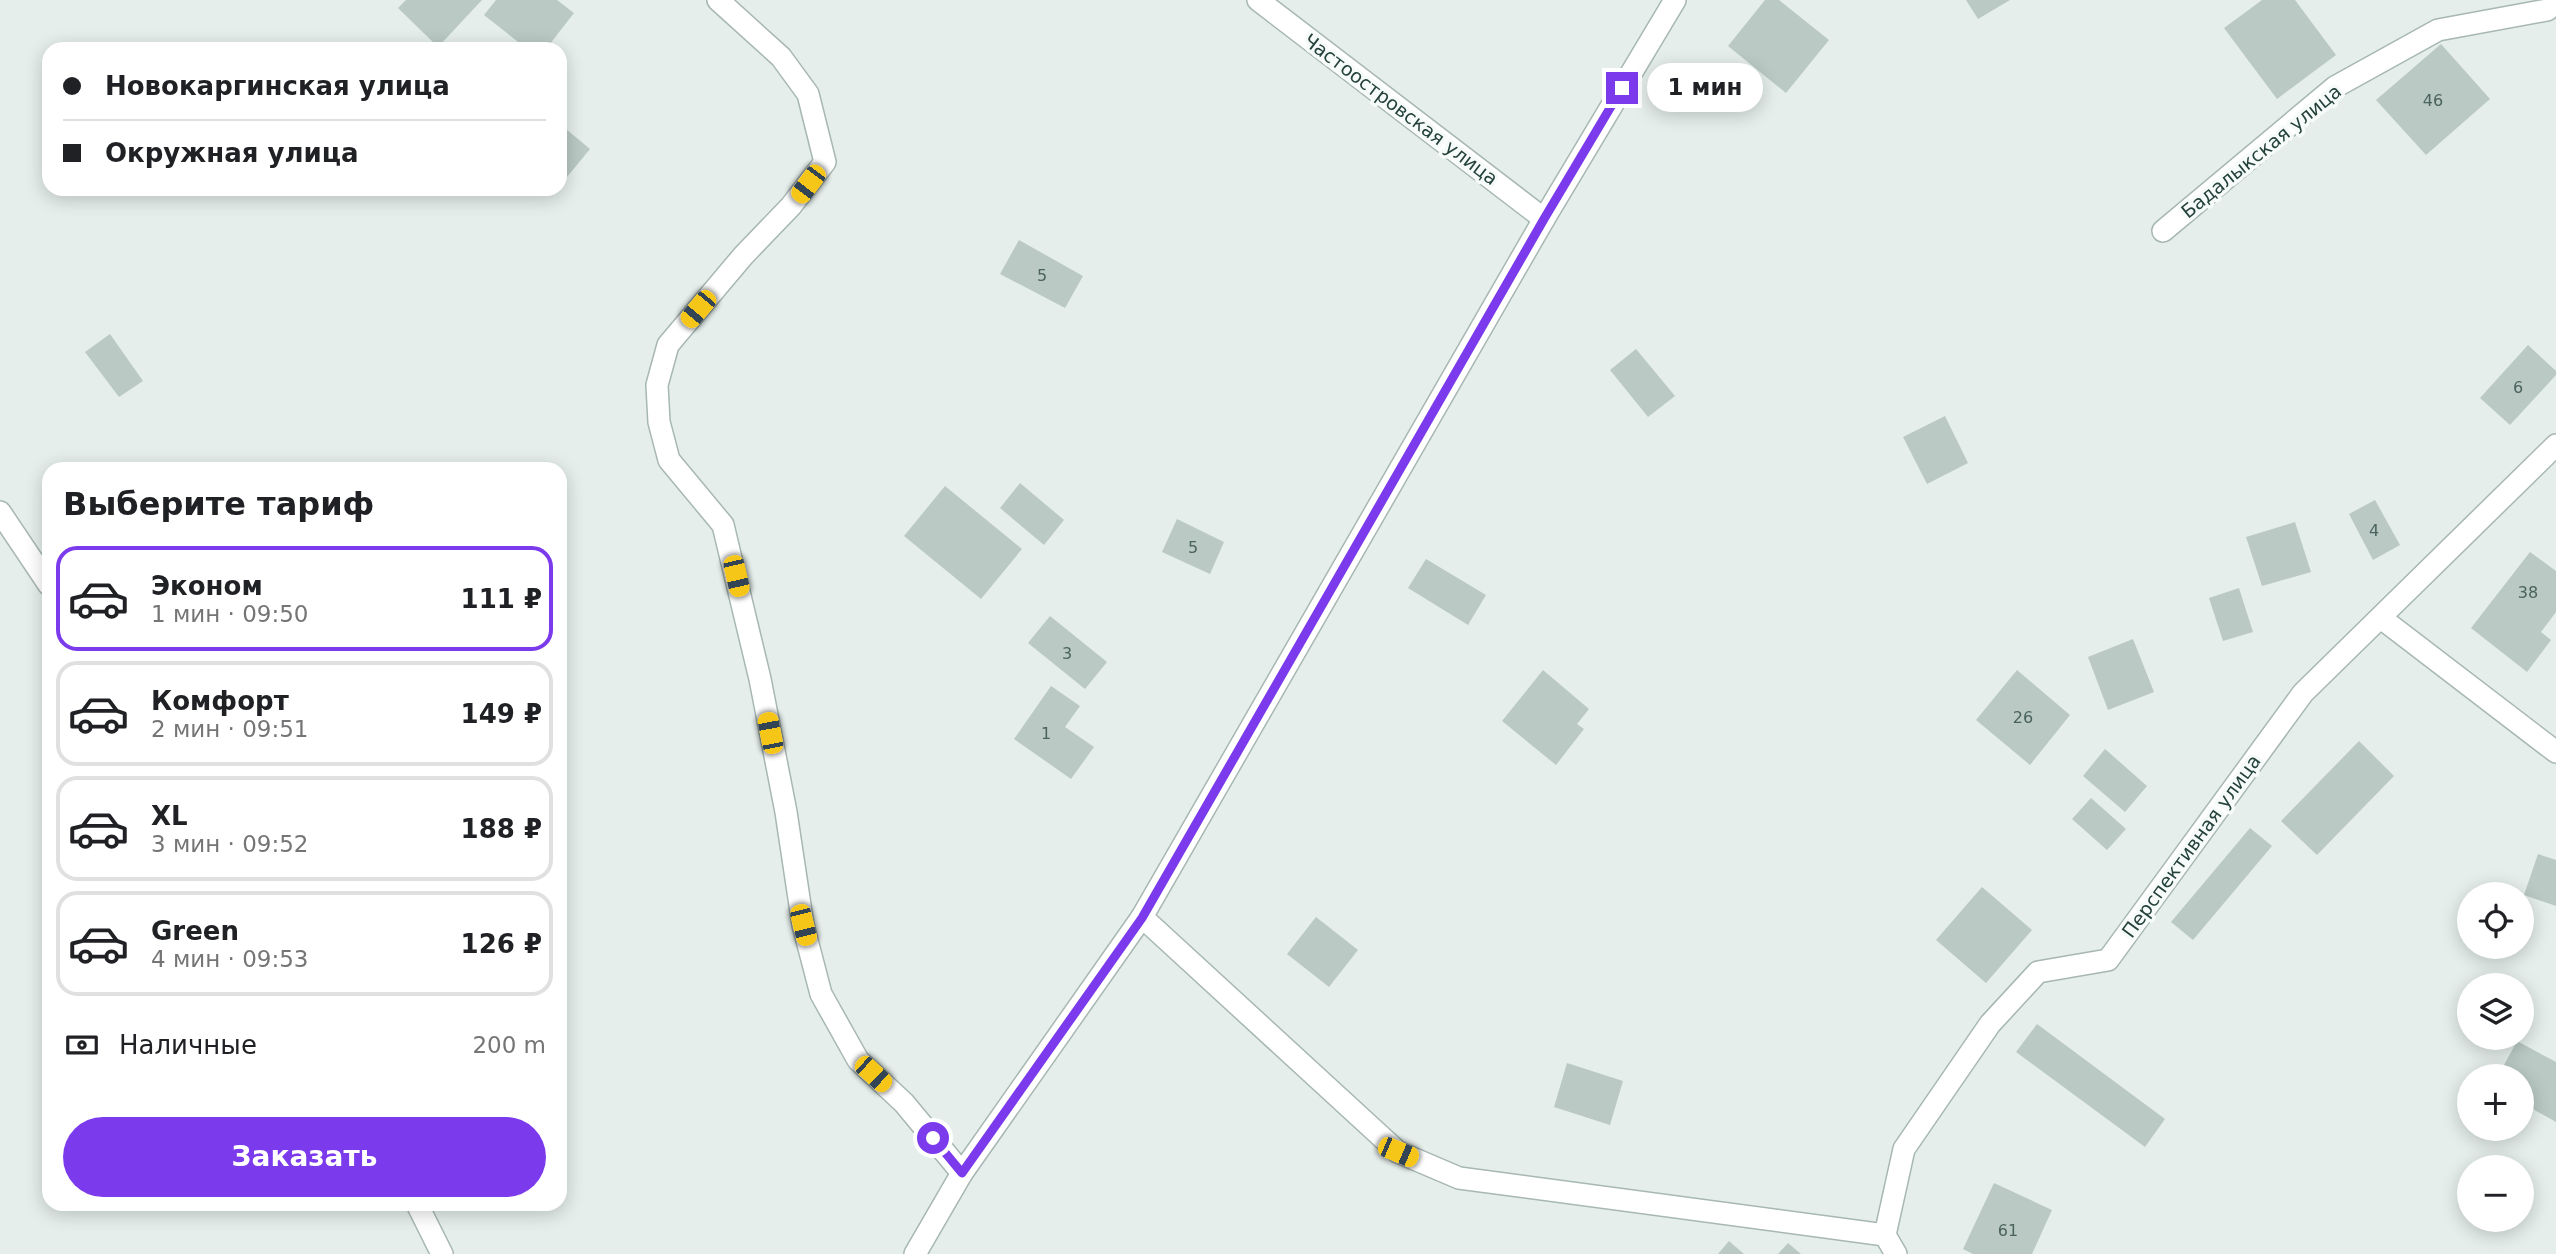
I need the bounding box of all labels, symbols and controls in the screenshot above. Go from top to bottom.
street label: Частоостровская улица [1300,29,1502,189]
callout: 1 мин [1646,64,1762,112]
text: Новокаргинская улица [105,71,450,101]
route end [1606,72,1638,104]
text: 1 мин [1668,74,1742,100]
street label: Бадалыкская улица [2177,80,2345,222]
house number: 46 [2423,91,2443,110]
text: Окружная улица [105,138,358,168]
car [787,161,830,207]
house number: 5 [1037,266,1047,285]
car [677,286,720,332]
house number: 6 [2513,378,2523,397]
text: Выберите тариф [63,485,374,523]
house number: 4 [2369,521,2379,540]
house number: 5 [1188,538,1198,557]
car [722,553,751,599]
icon: car [67,567,130,630]
text: Эконом [151,571,263,601]
house number: 38 [2518,583,2538,602]
text: 111 ₽ [461,584,542,614]
text: 1 мин · 09:50 [151,601,309,627]
house number: 3 [1062,644,1072,663]
icon: car [67,682,130,745]
text: Комфорт [151,686,289,716]
text: 149 ₽ [461,699,542,729]
house number: 26 [2013,708,2033,727]
car [756,710,785,756]
text: 2 мин · 09:51 [151,716,309,742]
house number: 1 [1041,724,1051,743]
street label: Перспективная улица [2117,750,2265,942]
icon: car [67,797,130,860]
text: XL [151,801,188,831]
text: 188 ₽ [461,814,542,844]
text: 3 мин · 09:52 [151,831,309,857]
map controls [2457,882,2534,1232]
button: locate [2457,882,2534,959]
car [788,902,819,948]
icon: car [67,912,130,975]
text: Green [151,916,239,946]
text: 126 ₽ [461,929,542,959]
text: 4 мин · 09:53 [151,946,309,972]
button: layers [2457,973,2534,1050]
icon: cash [63,1026,101,1064]
text: Наличные [119,1030,257,1060]
text: 200 m [472,1032,546,1058]
car [851,1052,896,1096]
button: + [2457,1064,2534,1141]
button: Заказать [63,1117,546,1197]
route start [917,1122,949,1154]
car [1375,1134,1422,1170]
button: − [2457,1155,2534,1232]
house number: 61 [1998,1221,2018,1240]

